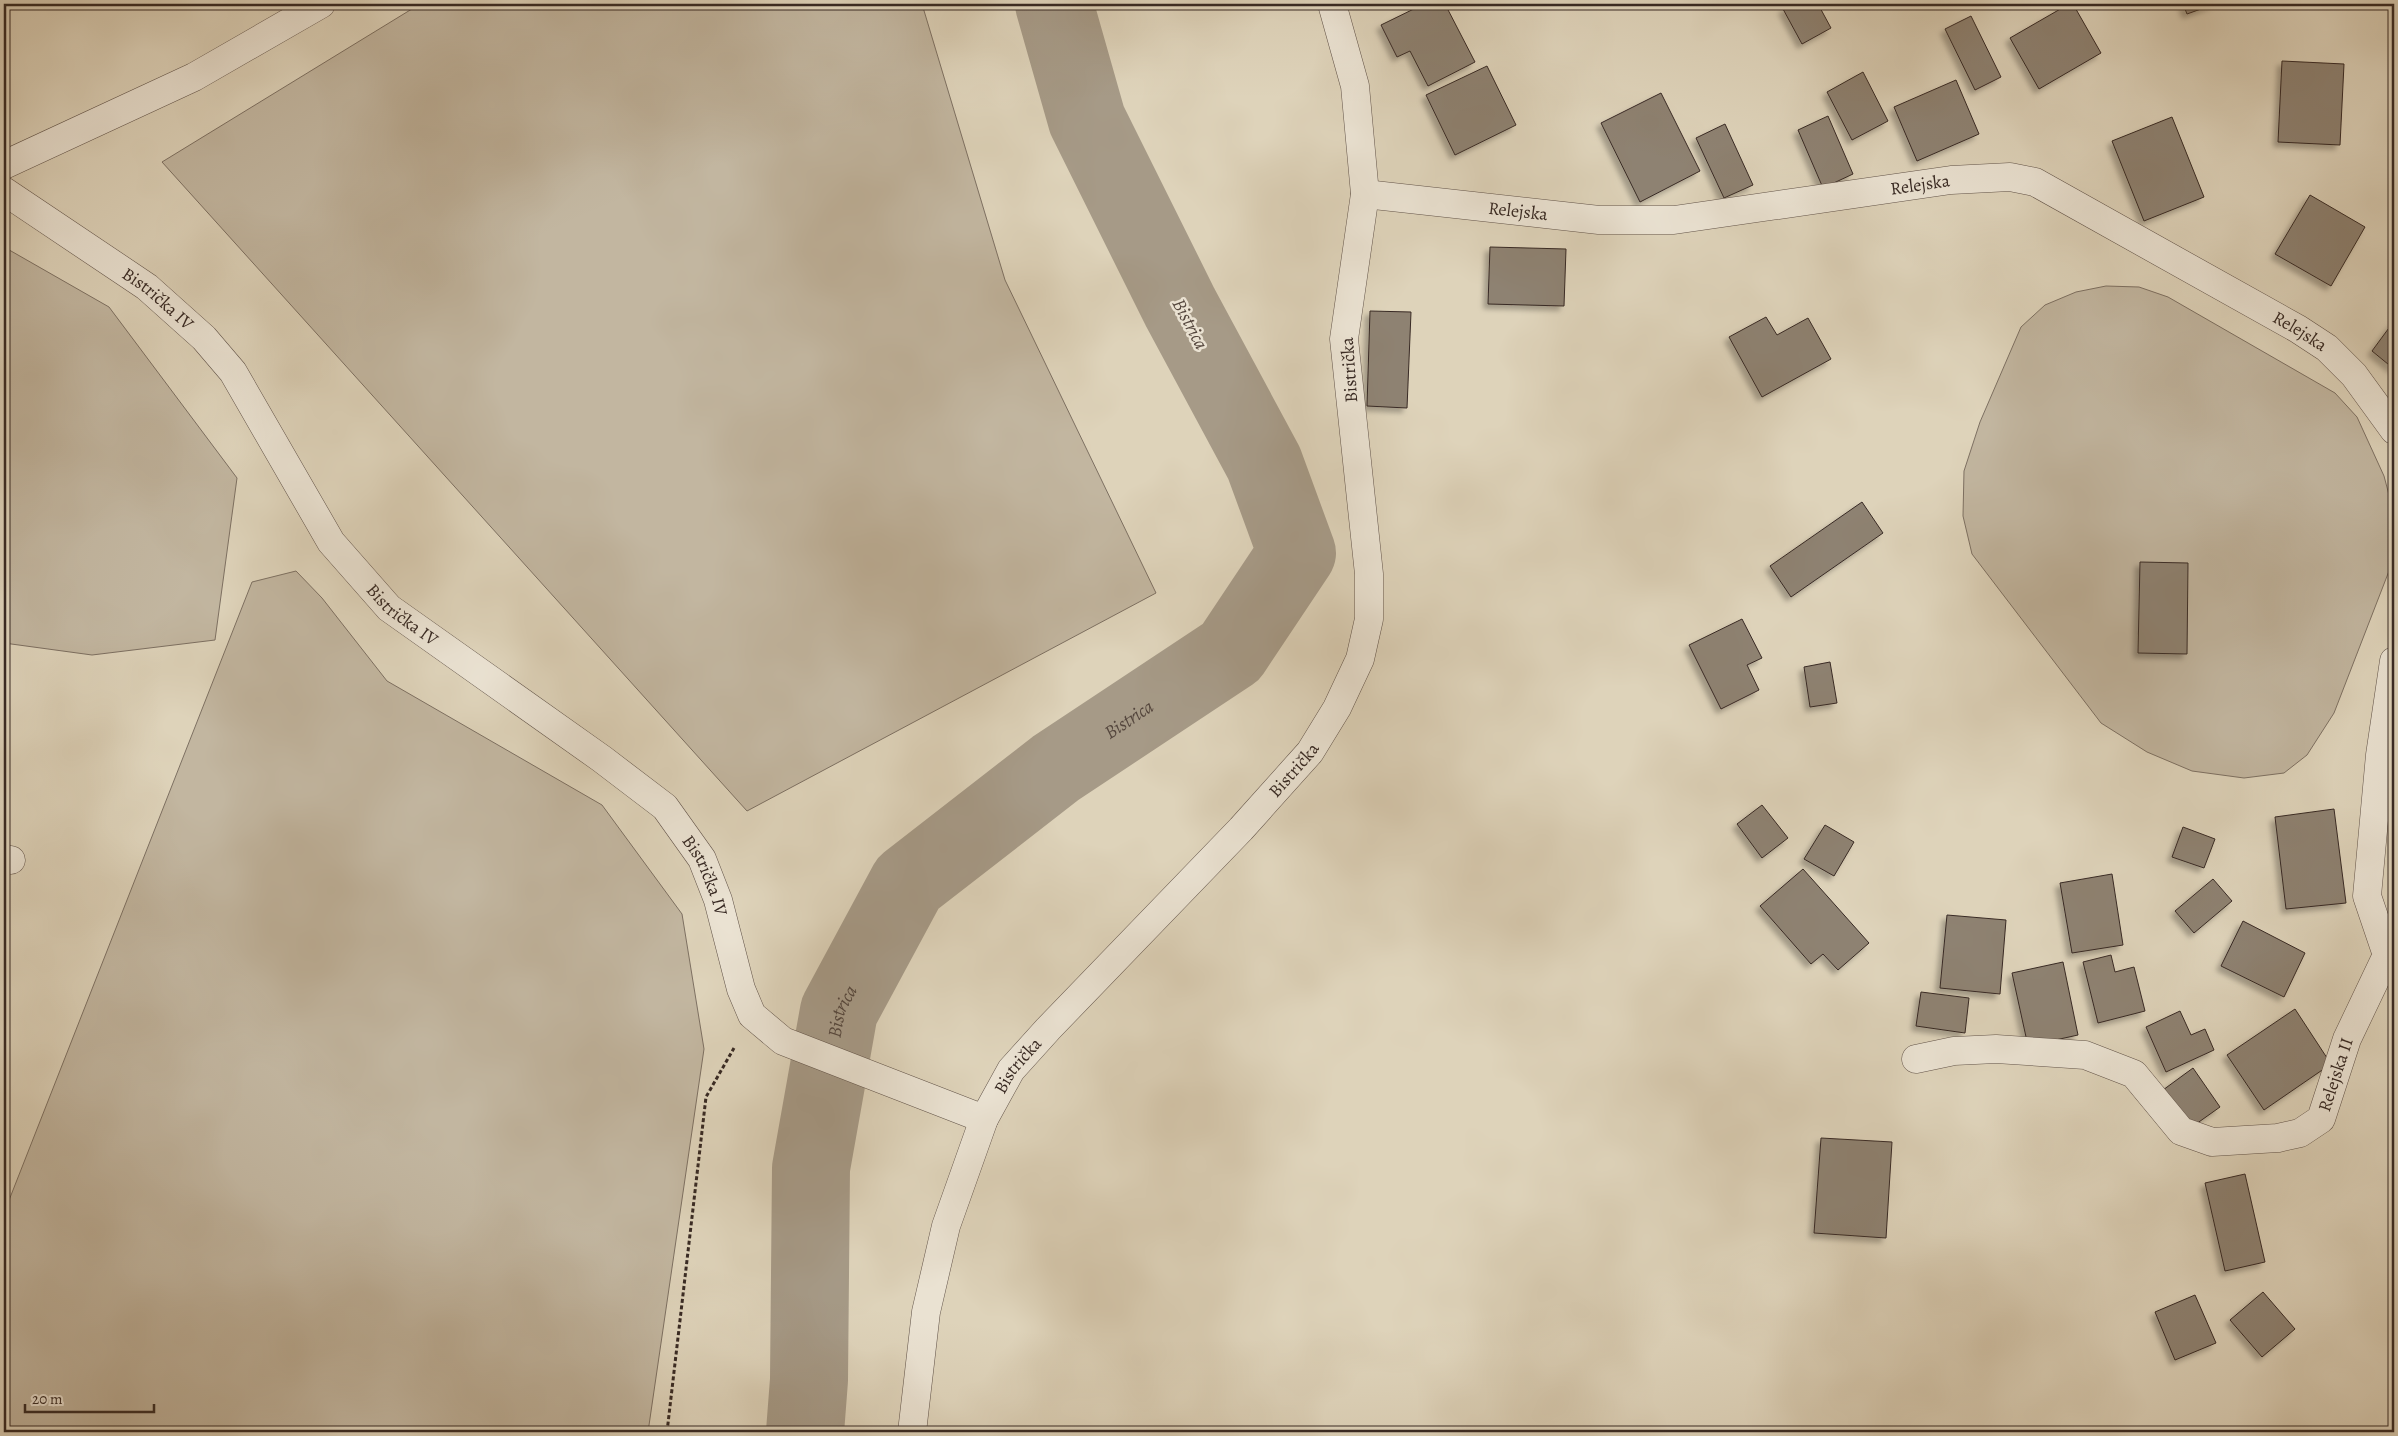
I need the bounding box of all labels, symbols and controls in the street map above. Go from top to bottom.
street label: Relejska [1889,168,1952,201]
street label: Relejska [1487,196,1550,226]
street label: Bistrička IV [117,262,199,335]
water label: Bistrica [1166,294,1214,354]
street label: Relejska [2269,305,2332,357]
street label: Bistrička [1335,336,1363,403]
street label: Bistrička IV [361,578,443,651]
water label: Bistrica [1099,694,1159,745]
street label: Bistrička [1263,738,1325,802]
street label: Bistrička IV [677,830,734,918]
water label: Bistrica [822,980,864,1040]
street label: Bistrička [988,1032,1047,1098]
street label: Relejska II [2312,1035,2359,1115]
scale bar [25,1381,154,1413]
text: 20 m [32,1389,63,1409]

